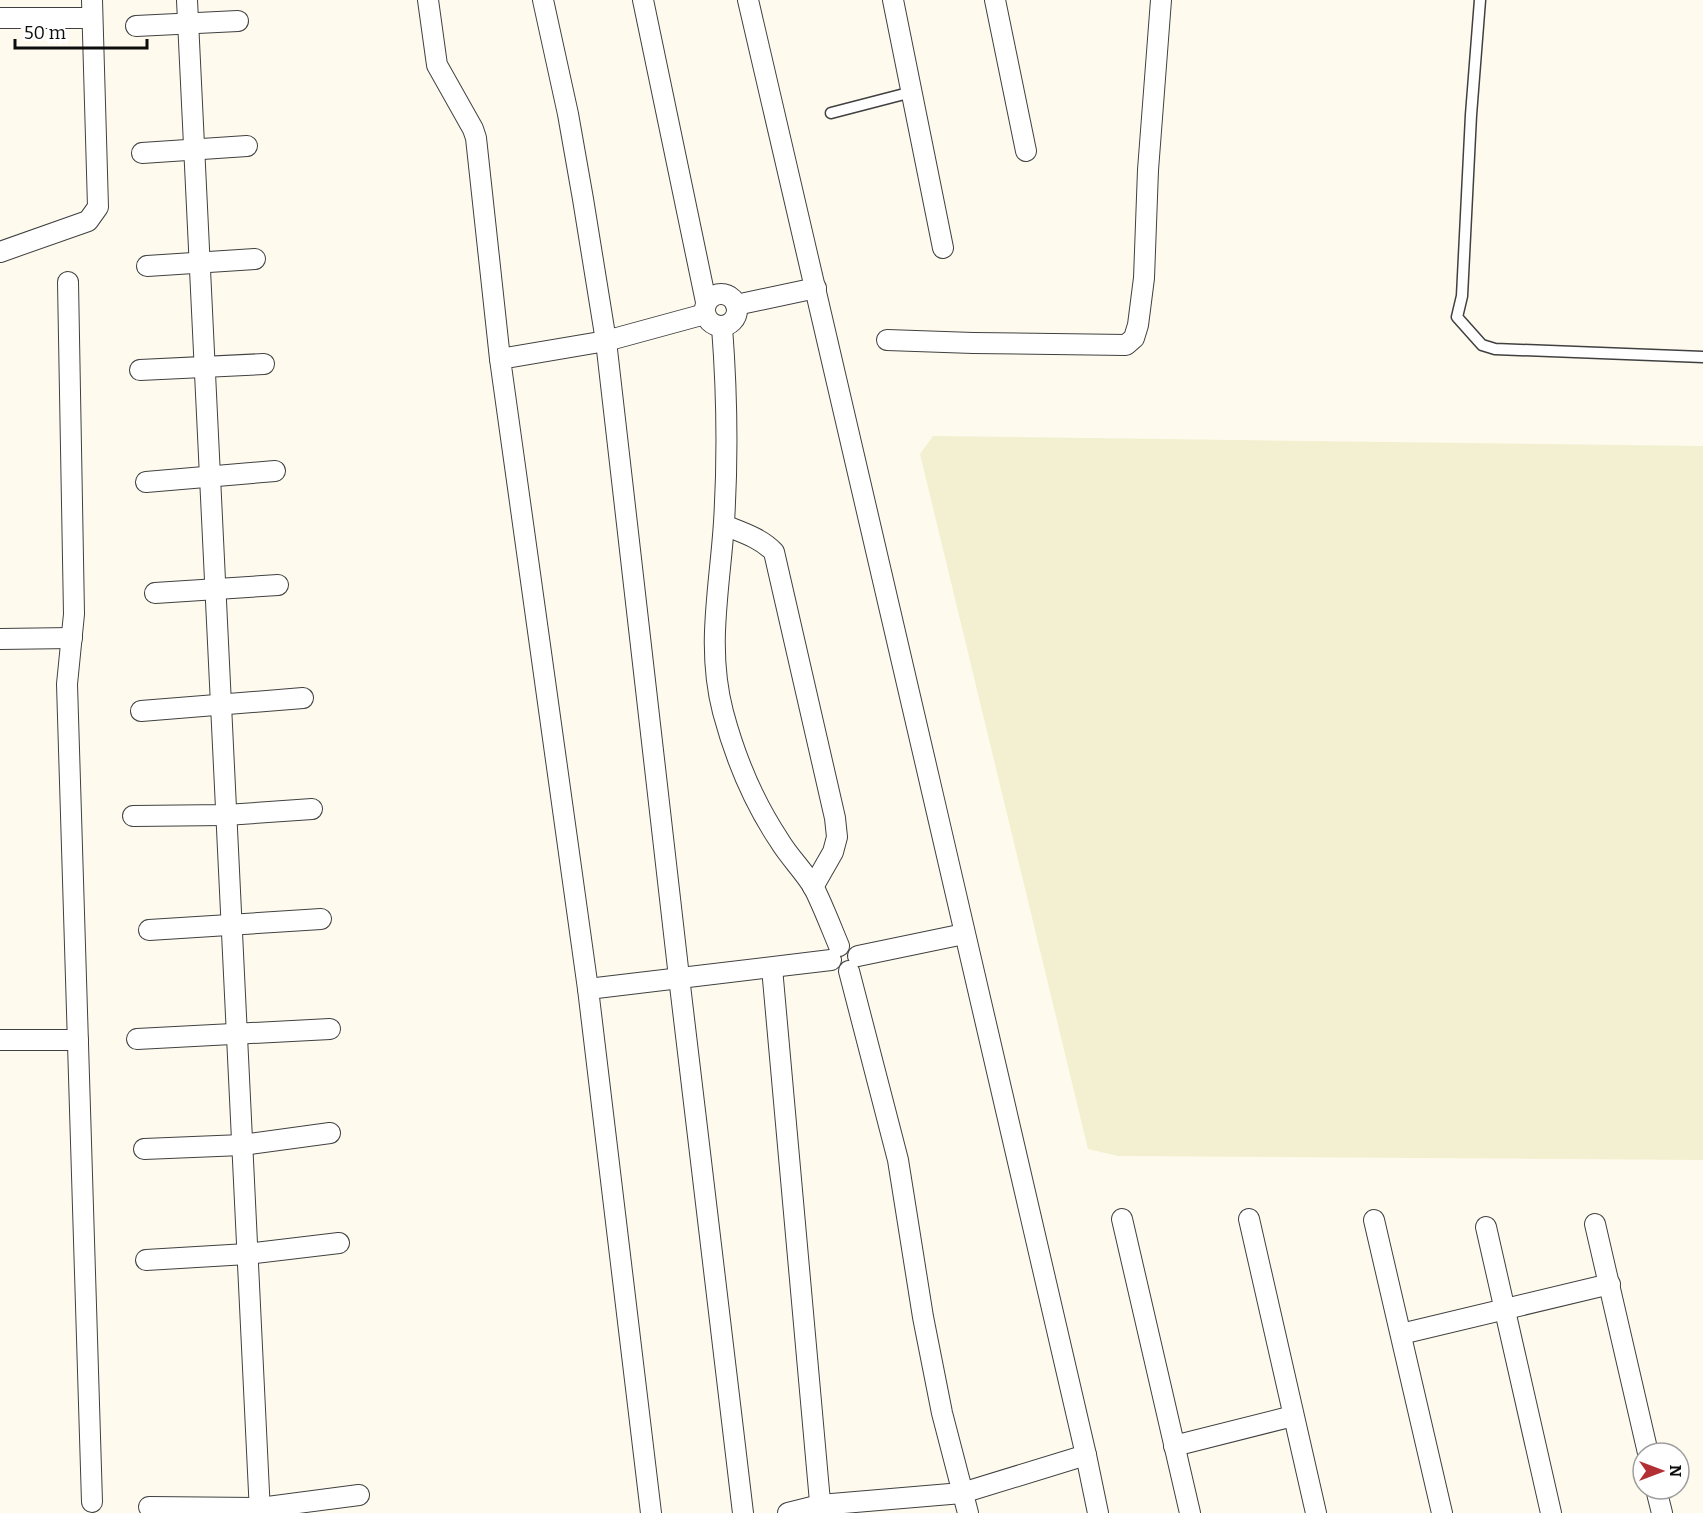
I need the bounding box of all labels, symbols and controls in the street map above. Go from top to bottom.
scale bar [15,12,147,50]
text: 50 m [24,22,66,44]
north arrow [1631,1441,1691,1501]
text: N [1666,1465,1685,1477]

